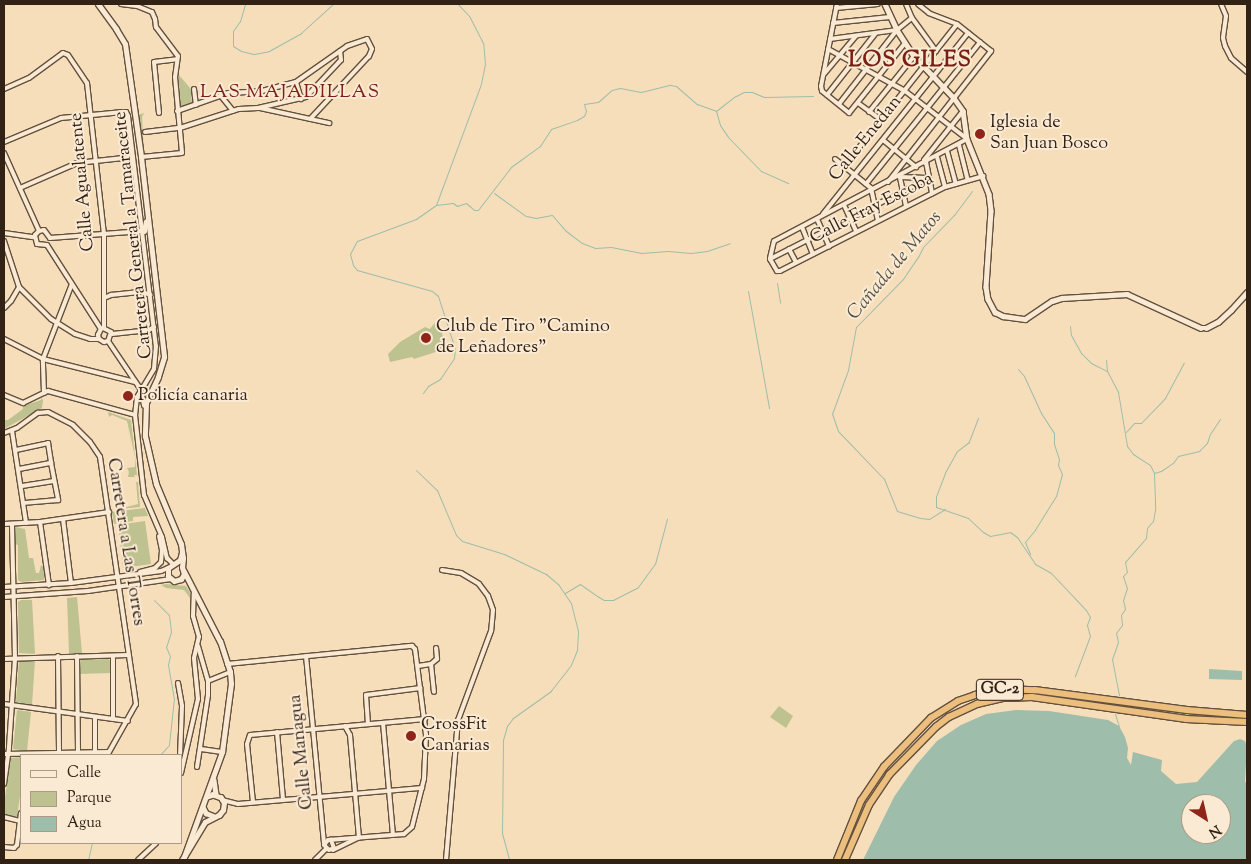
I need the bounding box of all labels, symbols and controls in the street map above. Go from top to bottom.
district label: LOS GILES [847,49,973,75]
district label: LAS MAJADILLAS [198,82,382,104]
street label: Calle Enedan [825,92,907,186]
street label: Carretera General a Tamaraceite [110,110,158,360]
street label: Calle Agualatente [66,112,100,252]
place label: Iglesia de San Juan Bosco [990,113,1108,156]
marker: Iglesia de San Juan Bosco [974,128,986,140]
street label: Calle Fray Escoba [807,169,937,249]
water label: Cañada de Matos [843,207,947,325]
place label: Club de Tiro "Camino de Leñadores" [436,317,610,359]
marker: Club de Tiro "Camino de Leñadores" [420,332,432,344]
place label: Policía canaria [138,385,248,407]
marker: Policía canaria [122,390,134,402]
street label: Carretera a Las Torres [101,457,149,627]
road number: GC-2 [975,676,1025,704]
street label: Calle Managua [285,693,319,811]
place label: CrossFit Canarias [421,715,489,758]
marker: CrossFit Canarias [405,730,417,742]
legend [20,754,182,844]
text: Calle [67,763,101,784]
text: Parque [67,788,111,809]
north arrow [1181,794,1231,844]
text: Agua [67,813,102,834]
text: N [1204,819,1224,842]

